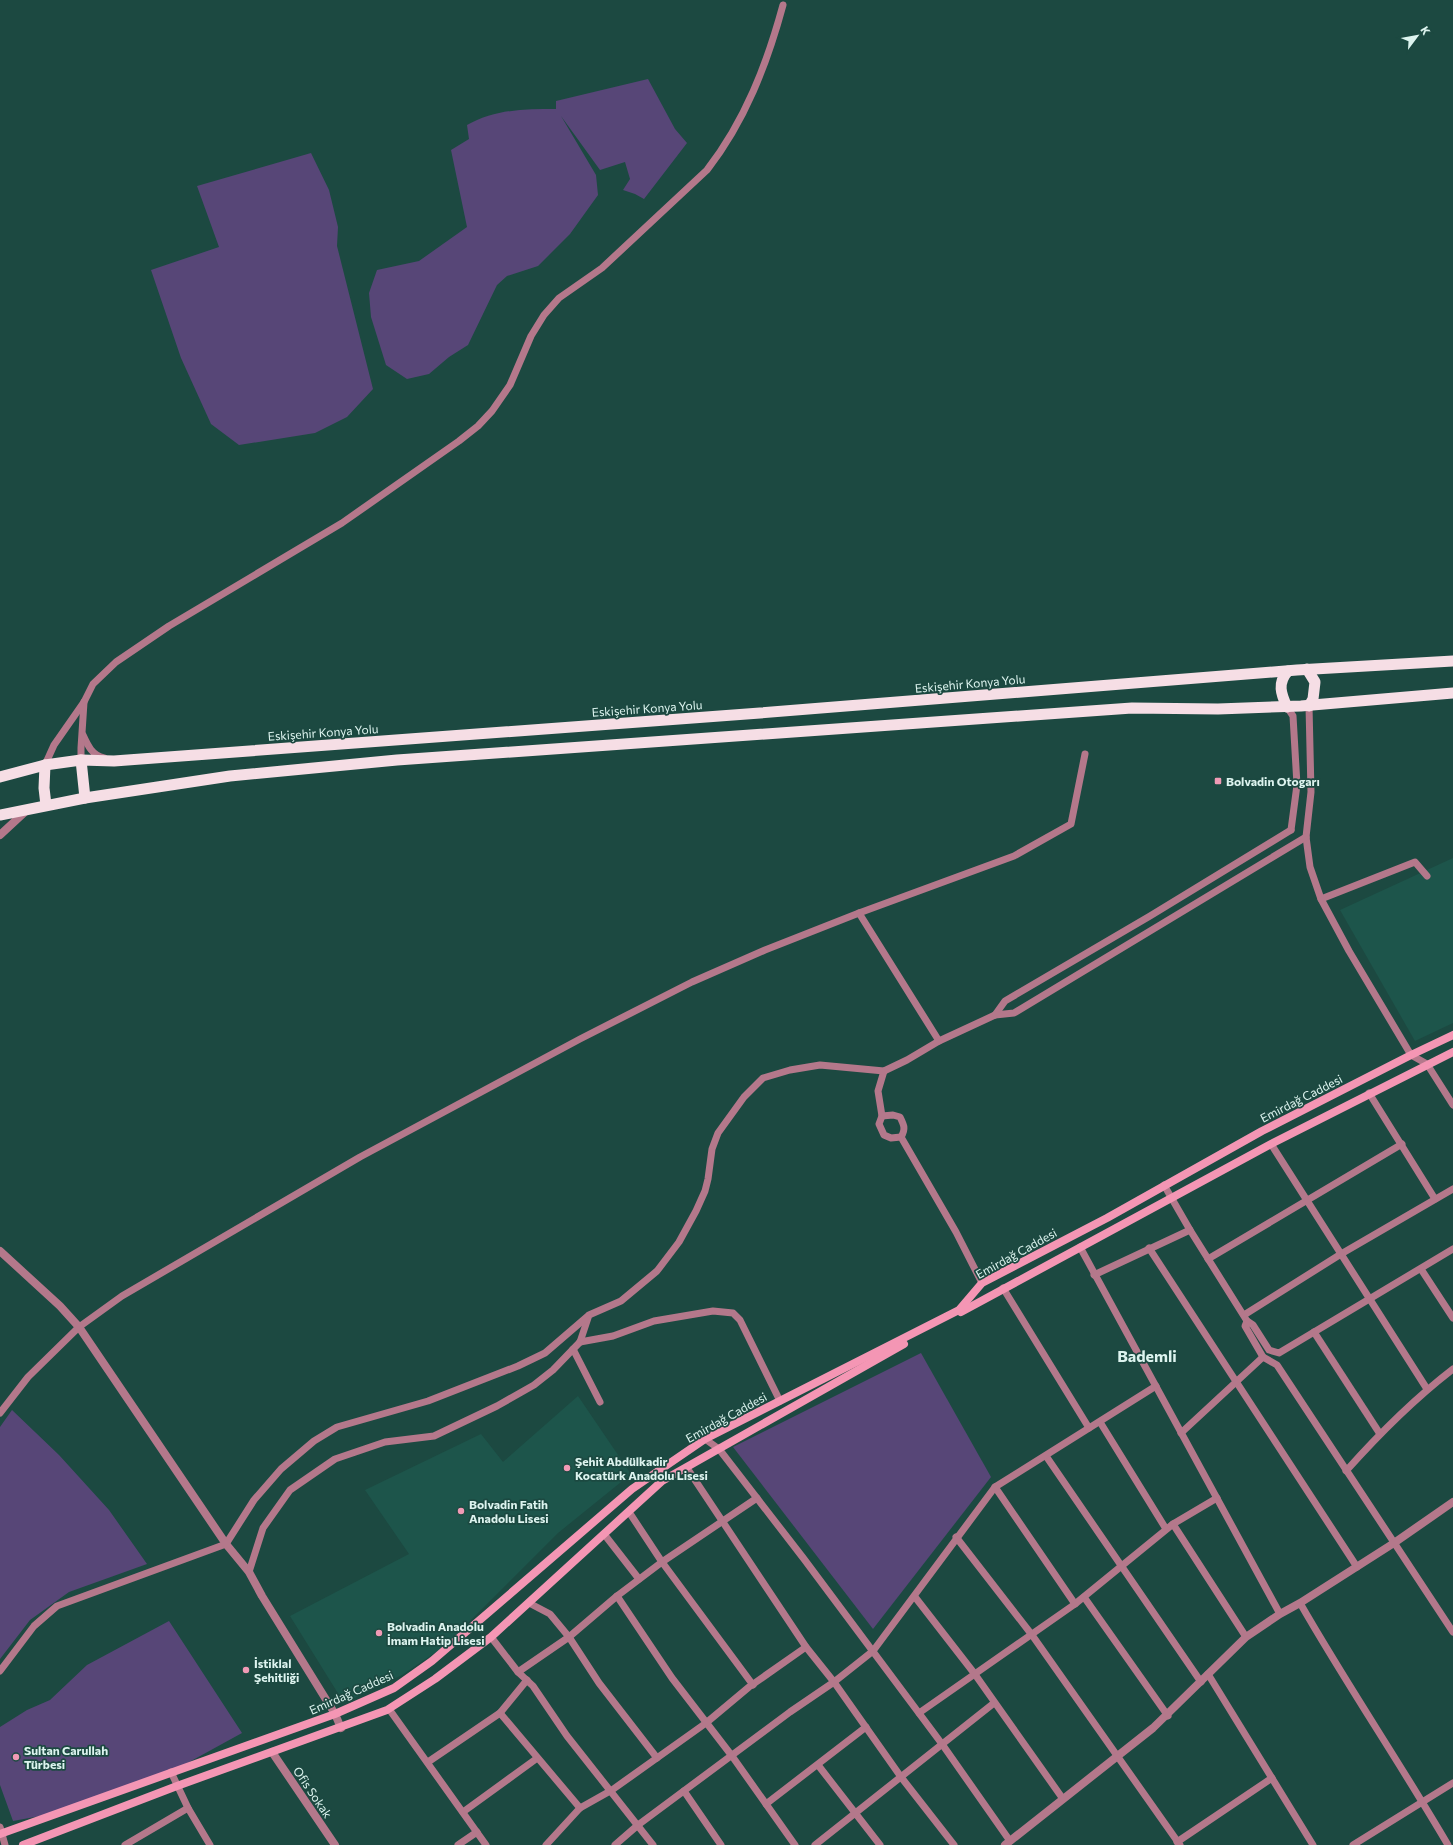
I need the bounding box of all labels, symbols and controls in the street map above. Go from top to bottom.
north arrow [1397,16,1437,56]
text: K [1418,24,1434,37]
street label: Eskişehir Konya Yolu [914,671,1026,695]
street label: Eskişehir Konya Yolu [591,697,703,719]
street label: Eskişehir Konya Yolu [267,721,379,743]
place label: Bolvadin Otogarı [1226,774,1320,788]
marker: Bolvadin Otogarı [1213,776,1223,786]
street label: Emirdağ Caddesi [1257,1071,1345,1125]
street label: Emirdağ Caddesi [973,1225,1059,1281]
district label: Bademli [1117,1346,1177,1365]
street label: Emirdağ Caddesi [683,1389,769,1445]
place label: Şehit Abdülkadir Kocatürk Anadolu Lisesi [575,1454,708,1482]
marker: Şehit Abdülkadir Kocatürk Anadolu Lisesi [562,1463,572,1473]
place label: Bolvadin Fatih Anadolu Lisesi [469,1497,549,1525]
marker: Bolvadin Fatih Anadolu Lisesi [456,1506,466,1516]
place label: Bolvadin Anadolu İmam Hatip Lisesi [387,1619,485,1647]
marker: Bolvadin Anadolu İmam Hatip Lisesi [374,1628,384,1638]
place label: İstiklal Şehitliği [254,1656,299,1684]
marker: İstiklal Şehitliği [241,1665,251,1675]
street label: Emirdağ Caddesi [307,1667,395,1717]
place label: Sultan Carullah Türbesi [24,1743,108,1771]
marker: Sultan Carullah Türbesi [11,1752,21,1762]
street label: Ofis Sokak [291,1764,336,1821]

